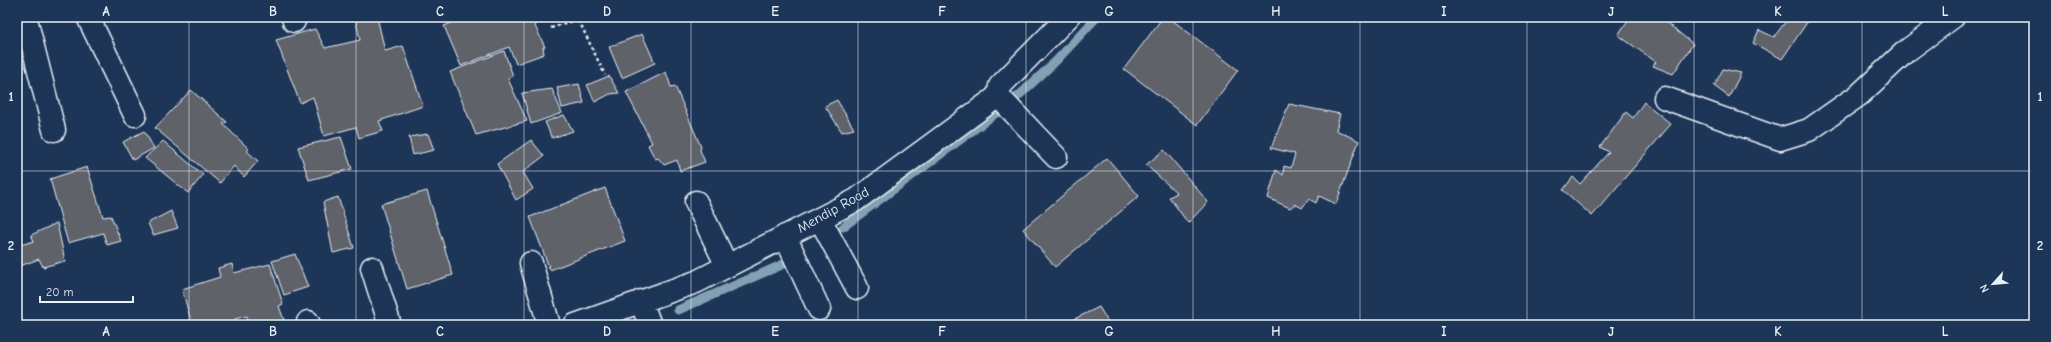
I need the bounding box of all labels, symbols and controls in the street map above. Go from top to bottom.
text: A [102,4,110,19]
text: B [269,4,277,19]
text: C [436,4,444,19]
text: D [603,4,611,19]
text: E [771,4,779,19]
text: F [938,4,946,19]
text: G [1104,4,1114,19]
text: H [1271,4,1281,19]
text: I [1441,4,1447,19]
text: J [1608,4,1614,19]
text: K [1774,4,1782,19]
text: L [1942,4,1949,19]
text: 1 [8,89,14,104]
text: 1 [2037,89,2043,104]
street label: Mendip Road [794,183,872,237]
text: 2 [8,238,14,253]
text: 2 [2037,238,2043,253]
north arrow [1973,264,2013,304]
scale bar [40,278,133,304]
text: N [1977,282,1992,294]
text: 20 m [46,285,74,299]
text: A [102,324,110,339]
text: B [269,324,277,339]
text: C [436,324,444,339]
text: D [603,324,611,339]
text: E [771,324,779,339]
text: F [938,324,946,339]
text: G [1104,324,1114,339]
text: H [1271,324,1281,339]
text: I [1441,324,1447,339]
text: J [1608,324,1614,339]
text: K [1774,324,1782,339]
text: L [1942,324,1949,339]

